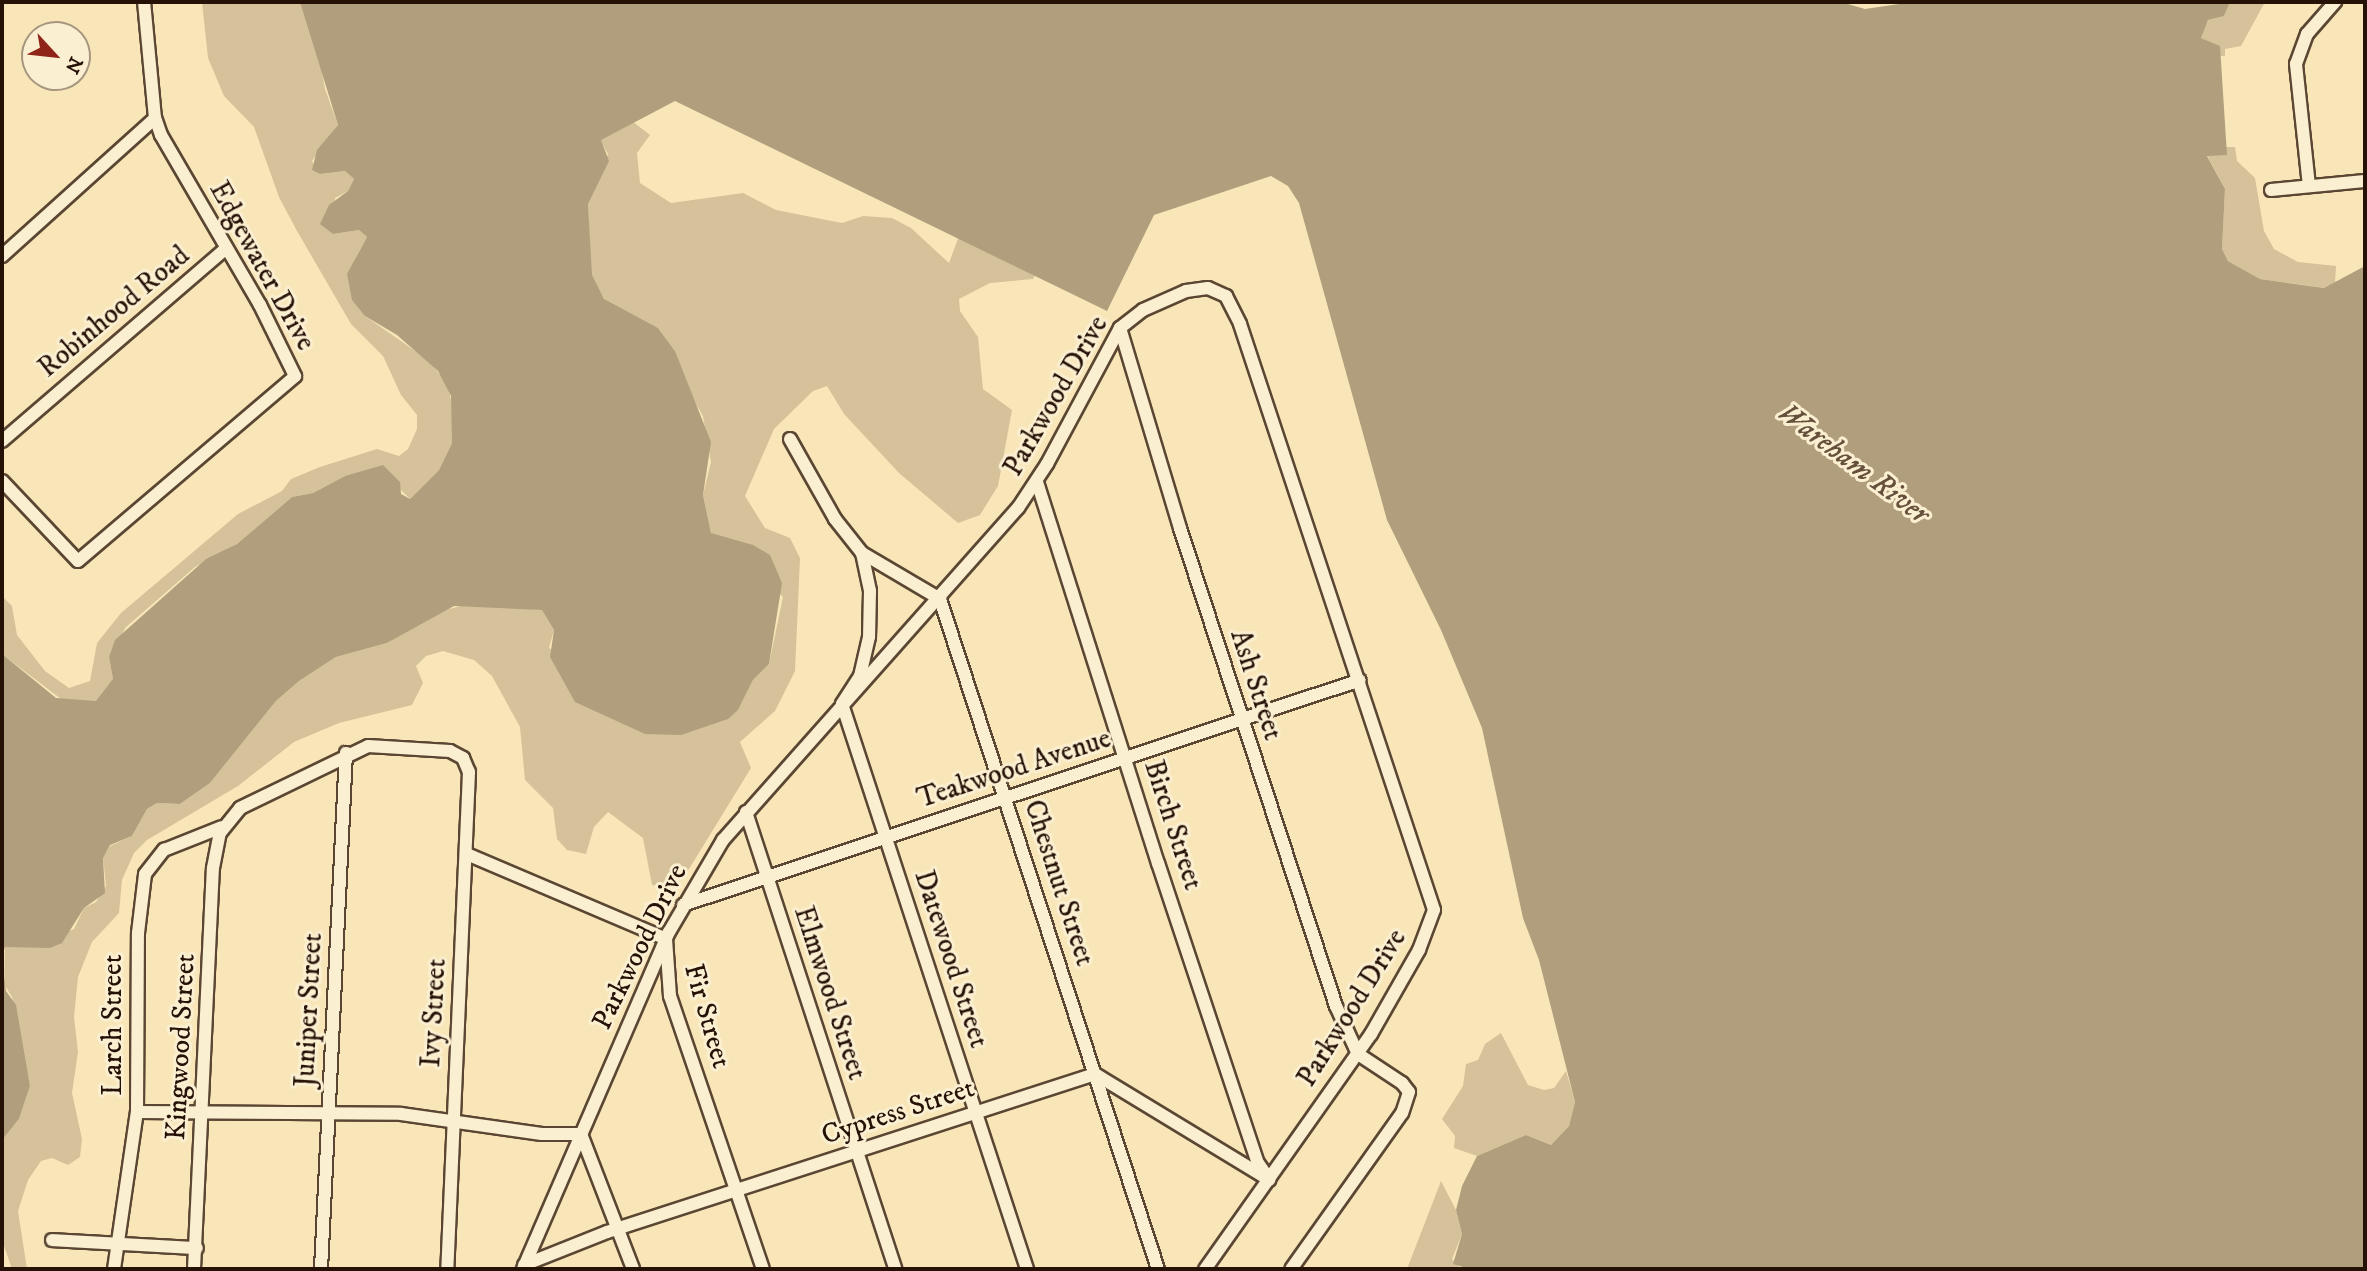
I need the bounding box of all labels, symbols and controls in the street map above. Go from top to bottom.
north arrow [21,21,91,91]
text: N [60,53,87,77]
street label: Edgewater Drive [202,176,322,356]
street label: Robinhood Road [32,239,196,385]
street label: Parkwood Drive [997,310,1115,482]
water label: Wareham River [1770,395,1936,533]
street label: Ash Street [1222,626,1290,744]
street label: Teakwood Avenue [913,722,1115,816]
street label: Birch Street [1136,756,1210,894]
street label: Chestnut Street [1016,796,1102,970]
street label: Parkwood Drive [586,859,694,1035]
street label: Datewood Street [906,866,996,1052]
street label: Elmwood Street [786,902,874,1084]
street label: Parkwood Drive [1290,923,1414,1093]
street label: Juniper Street [288,932,330,1088]
street label: Kingwood Street [159,953,203,1141]
street label: Larch Street [96,954,130,1096]
street label: Ivy Street [414,958,454,1068]
street label: Fir Street [676,960,738,1072]
street label: Cypress Street [817,1072,979,1152]

